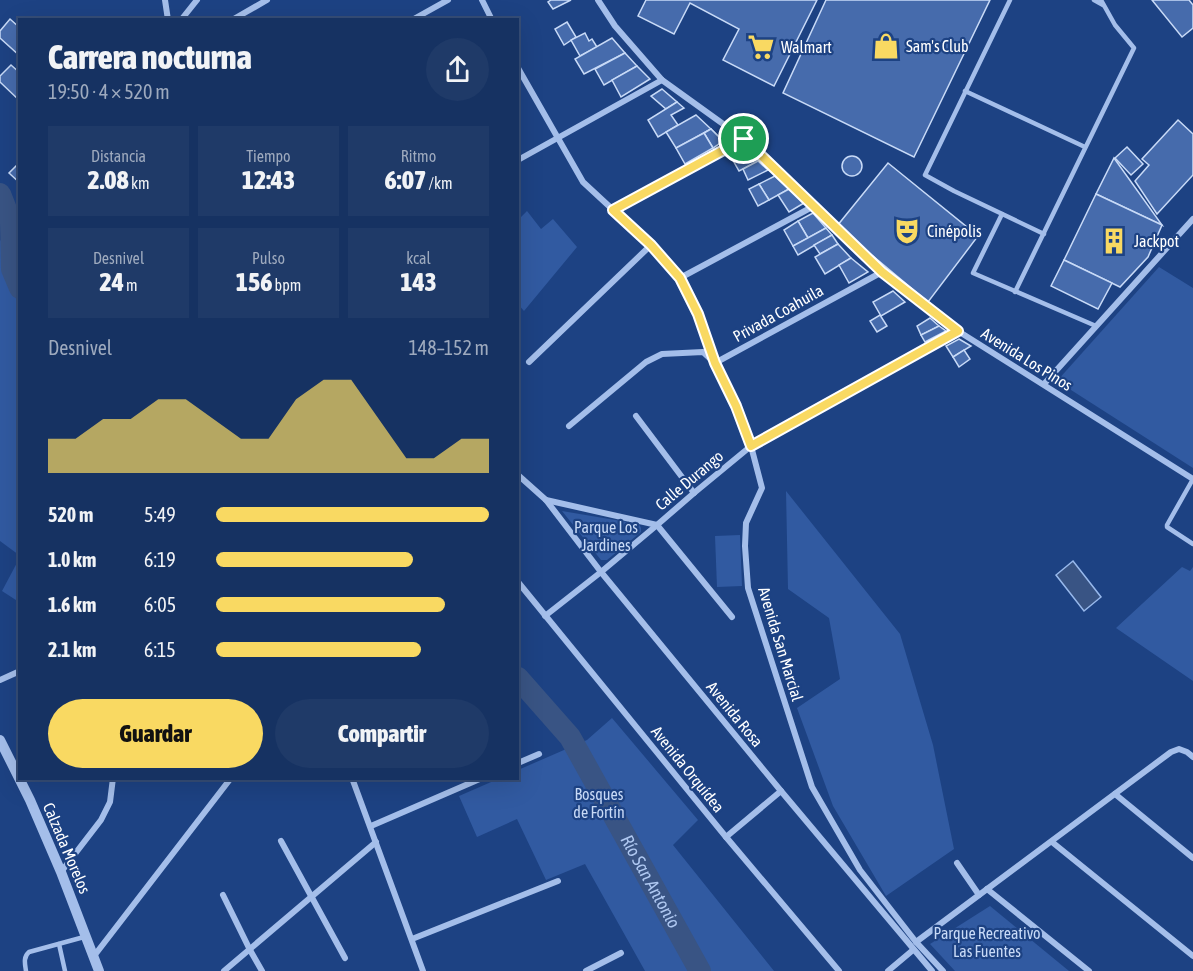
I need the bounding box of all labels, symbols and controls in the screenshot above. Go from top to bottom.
shop icon: Sam's Club [871,31,901,61]
supermarket icon: Walmart [746,32,776,62]
place label: Sam's Club [906,37,969,55]
text: Carrera nocturna [48,38,252,76]
button: share [426,38,489,101]
place label: Walmart [781,38,832,56]
text: 19:50 · 4 × 520 m [48,80,170,103]
pin [718,113,769,164]
icon: arrive [727,122,760,155]
text: Distancia [91,147,146,165]
text: Tiempo [246,147,291,165]
text: Ritmo [401,147,436,165]
text: 2.08 [87,165,129,195]
text: 12:43 [242,165,295,195]
text: 6:07 [385,165,426,195]
text: km [129,174,150,192]
text: /km [426,174,452,192]
theatre icon: Cinépolis [892,216,922,246]
place label: Cinépolis [927,222,982,241]
building icon: Jackpot [1099,226,1129,256]
place label: Jackpot [1134,232,1180,251]
text: Desnivel [93,249,144,267]
text: Pulso [252,249,285,267]
text: kcal [406,249,431,267]
text: 24 [99,267,124,297]
text: 156 [236,267,272,297]
text: 143 [400,267,437,297]
text: m [124,276,138,294]
text: bpm [272,276,301,294]
street label: Privada Coahuila [730,281,826,345]
street label: Avenida Los Pinos [978,324,1076,394]
text: Desnivel [48,336,112,359]
text: 148–152 m [408,336,489,359]
street label: Calle Durango [652,446,727,514]
text: 520 m [48,503,93,526]
text: 5:49 [144,503,176,526]
park label: Parque Los Jardines [574,518,638,554]
text: 1.0 km [48,548,96,571]
text: 6:19 [144,548,176,571]
street label: Avenida San Marcial [755,585,807,704]
text: 1.6 km [48,593,96,616]
text: 6:05 [144,593,176,616]
text: 2.1 km [48,638,96,661]
text: 6:15 [144,638,176,661]
street label: Avenida Rosa [703,678,767,750]
button: Guardar [48,699,263,768]
button: Compartir [275,699,489,768]
street label: Avenida Orquídea [647,722,728,816]
park label: Bosques de Fortín [573,785,625,821]
street label: Calzada Morelos [40,800,94,896]
water label: Río San Antonio [616,831,685,932]
park label: Parque Recreativo Las Fuentes [933,924,1041,960]

